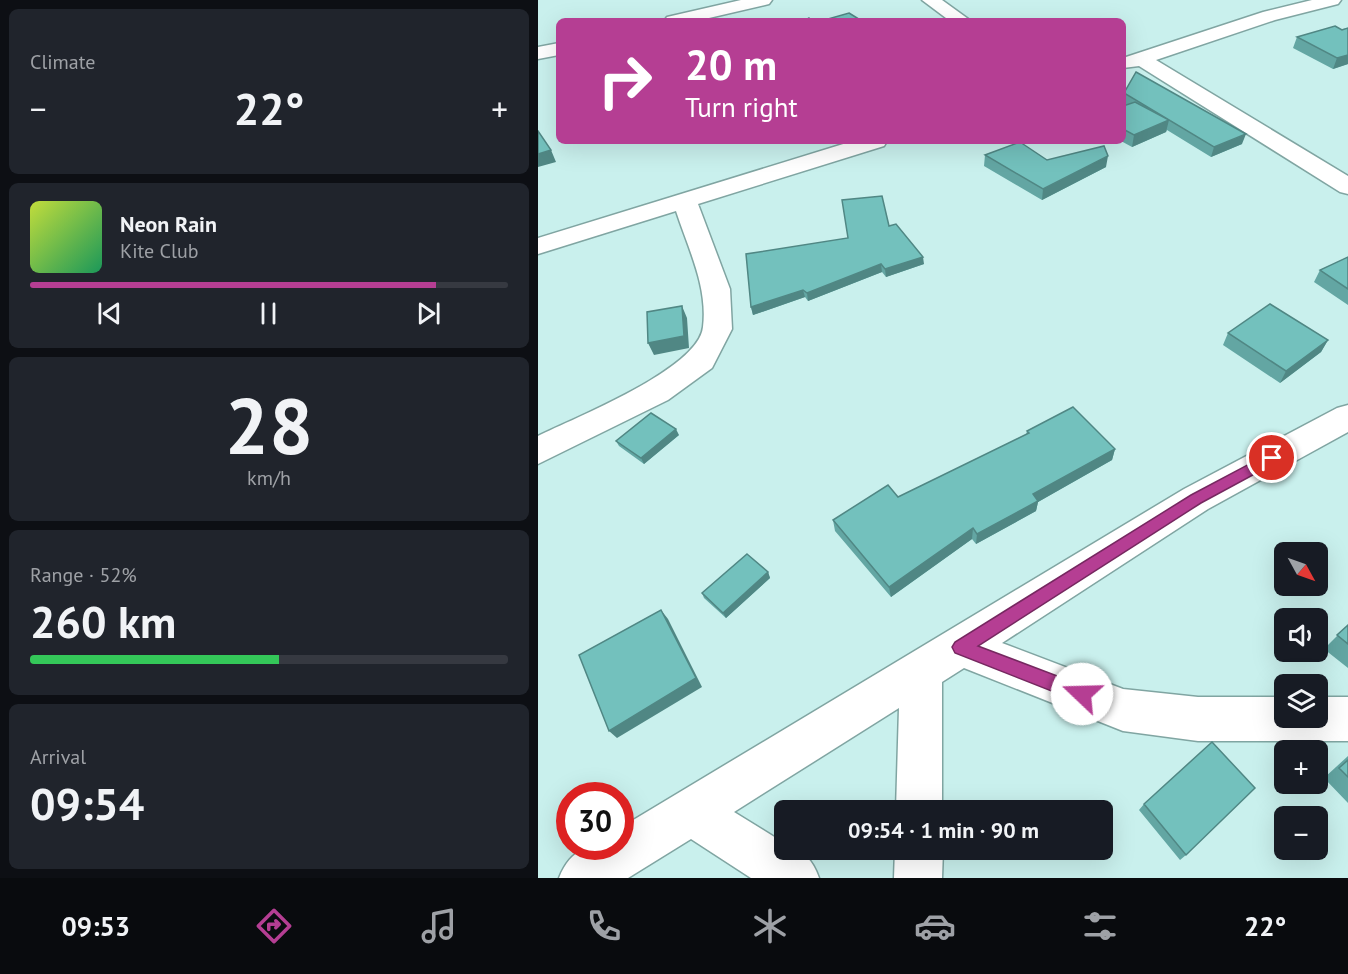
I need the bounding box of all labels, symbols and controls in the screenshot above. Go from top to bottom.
text: 20 m [685,37,777,92]
icon: right [586,42,664,120]
text: Climate [30,49,96,75]
text: 22° [234,79,304,137]
text: − [30,87,47,130]
text: + [491,87,508,130]
text: Turn right [685,90,798,124]
text: Neon Rain [120,210,217,238]
text: Kite Club [120,238,198,264]
icon: previous [93,297,126,330]
icon: pause [252,297,285,330]
icon: next [412,297,445,330]
text: 28 [225,375,313,476]
pin [1246,432,1297,483]
icon: arrive [1255,441,1288,474]
text: km/h [247,465,291,491]
north arrow [1274,542,1328,596]
map controls [1274,542,1328,860]
text: Range · 52% [30,562,137,588]
text: 260 km [30,592,176,650]
button: sound [1274,608,1328,662]
position arrow [1050,662,1114,726]
button: layers [1274,674,1328,728]
button: + [1274,740,1328,794]
text: Arrival [30,744,86,770]
text: 09:54 [30,774,144,832]
speed limit sign: 30 [556,782,634,860]
button: − [1274,806,1328,860]
text: 09:54 · 1 min · 90 m [848,816,1039,844]
icon: directions [253,905,295,947]
icon: music [418,905,460,947]
icon: phone [583,905,625,947]
icon: climate [749,905,791,947]
icon: car [914,905,956,947]
icon: filters [1079,905,1121,947]
text: 09:53 [62,909,130,943]
text: 22° [1244,909,1286,943]

